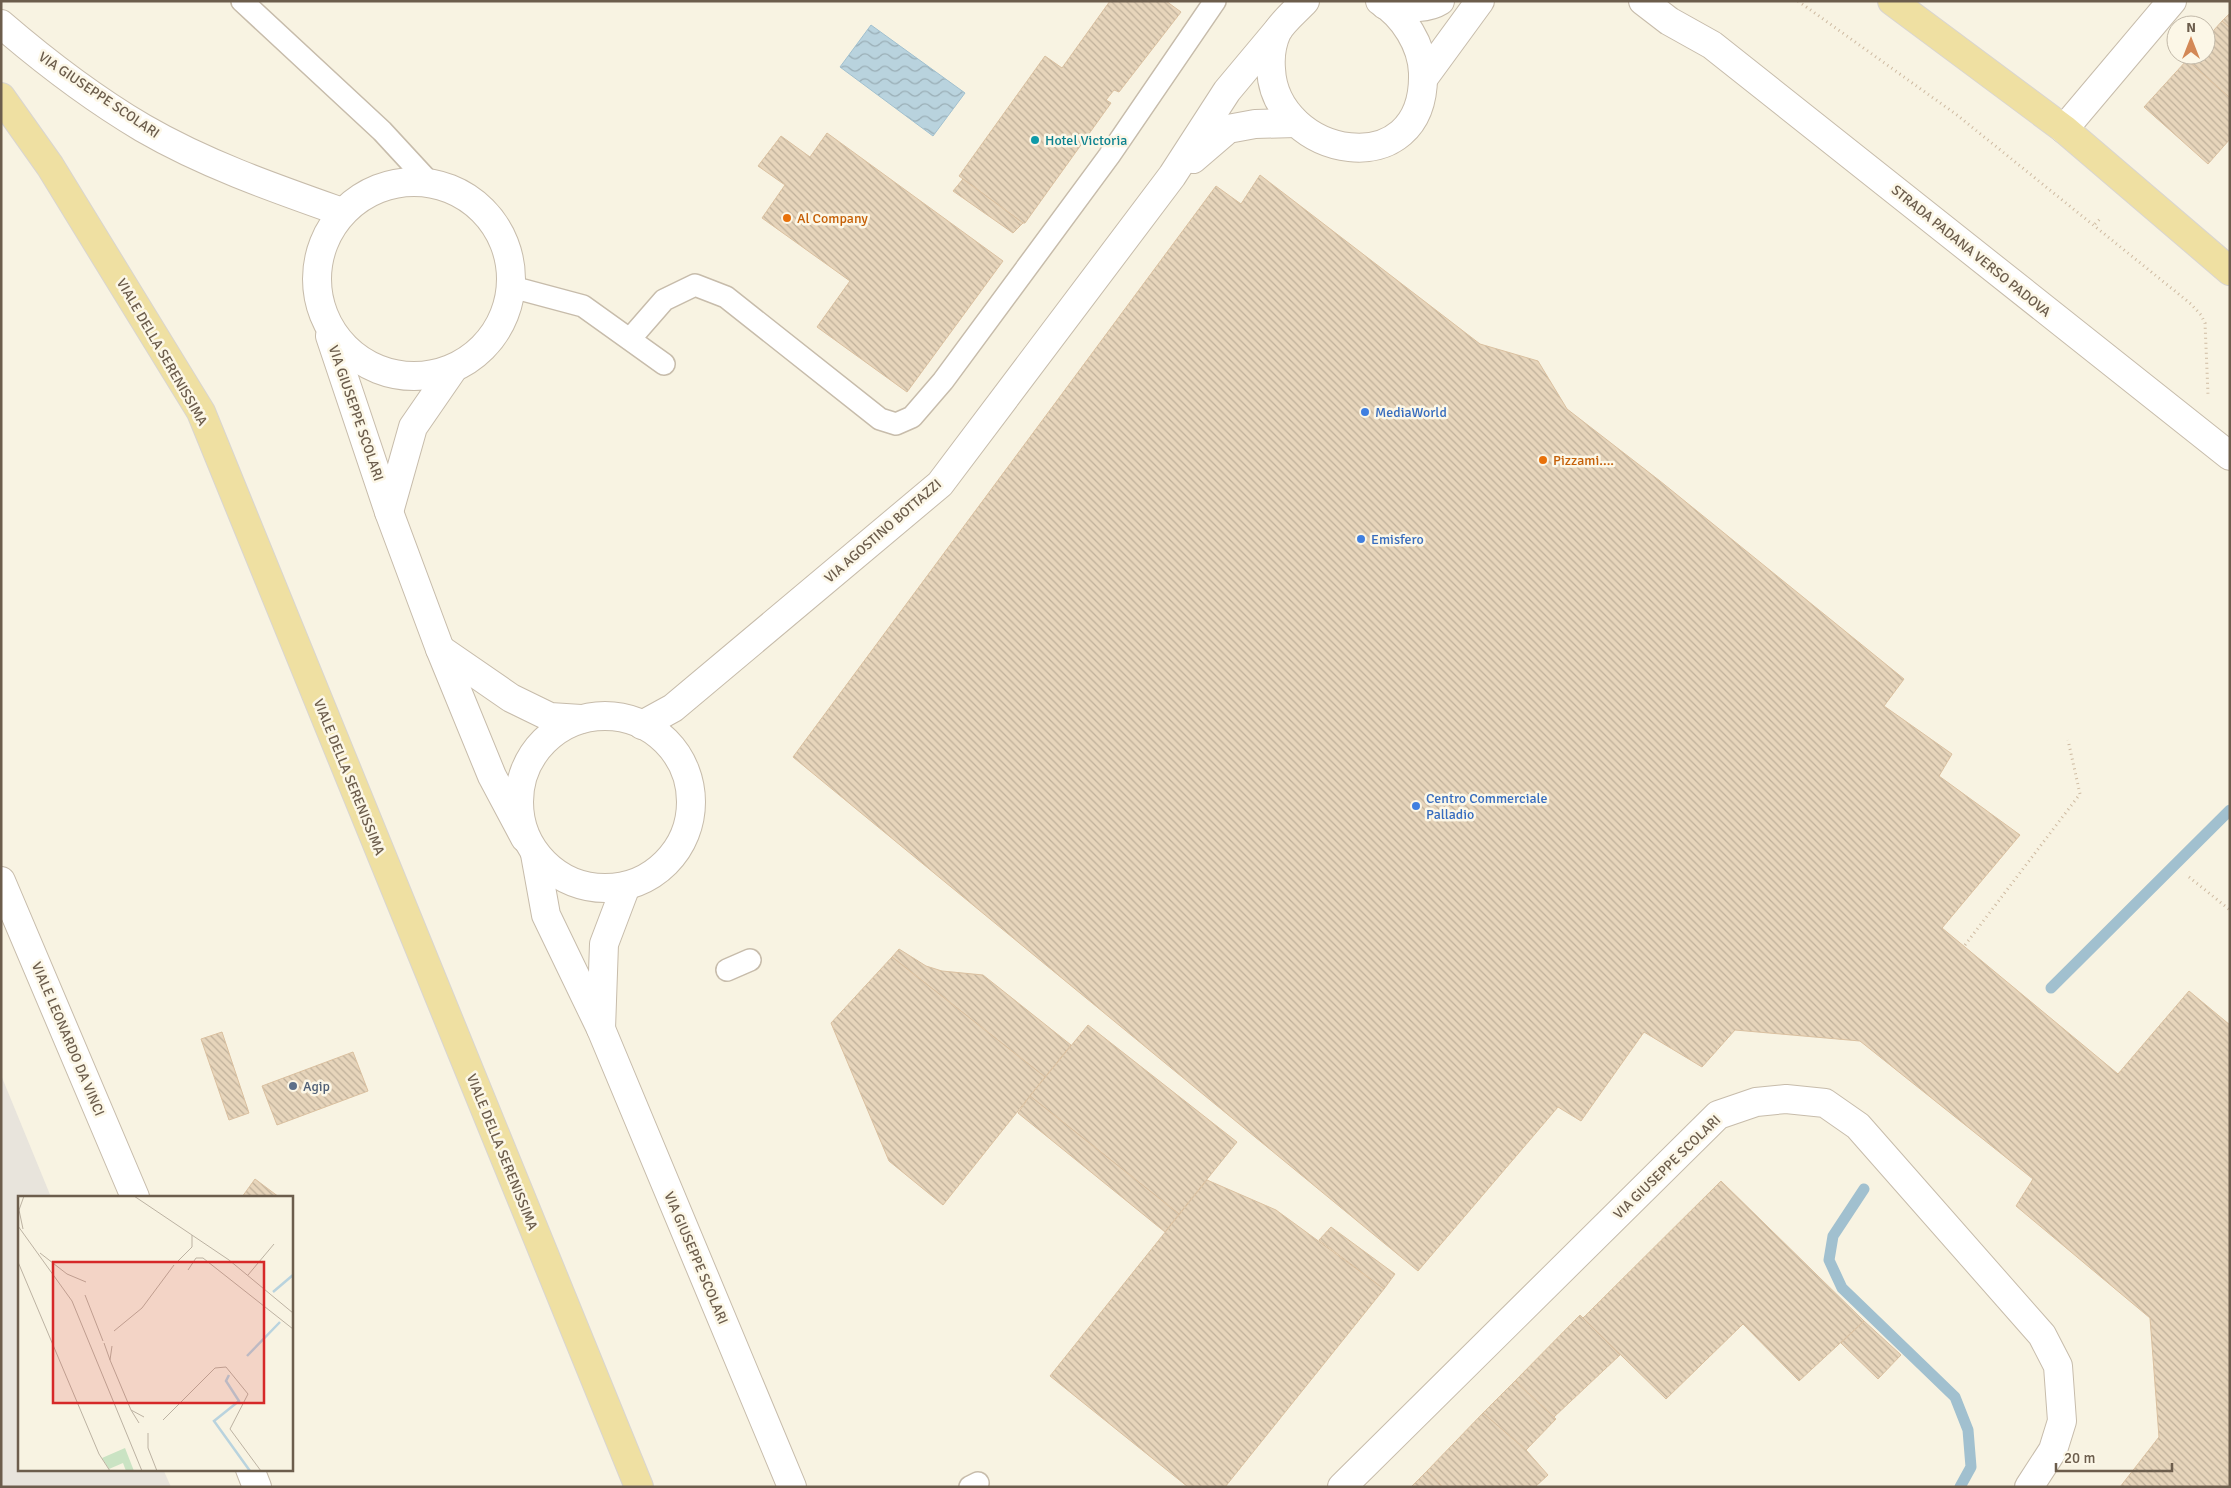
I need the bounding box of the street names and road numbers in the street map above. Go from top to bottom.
street label: VIA GIUSEPPE SCOLARI [35,48,163,142]
street label: STRADA PADANA VERSO PADOVA [1888,181,2054,321]
street label: VIALE DELLA SERENISSIMA [113,275,211,429]
street label: VIA GIUSEPPE SCOLARI [325,343,387,483]
street label: VIA AGOSTINO BOTTAZZI [821,476,945,586]
street label: VIALE DELLA SERENISSIMA [310,696,388,858]
street label: VIALE LEONARDO DA VINCI [28,959,108,1119]
street label: VIALE DELLA SERENISSIMA [463,1071,541,1233]
street label: VIA GIUSEPPE SCOLARI [1610,1111,1724,1223]
street label: VIA GIUSEPPE SCOLARI [660,1189,732,1327]

